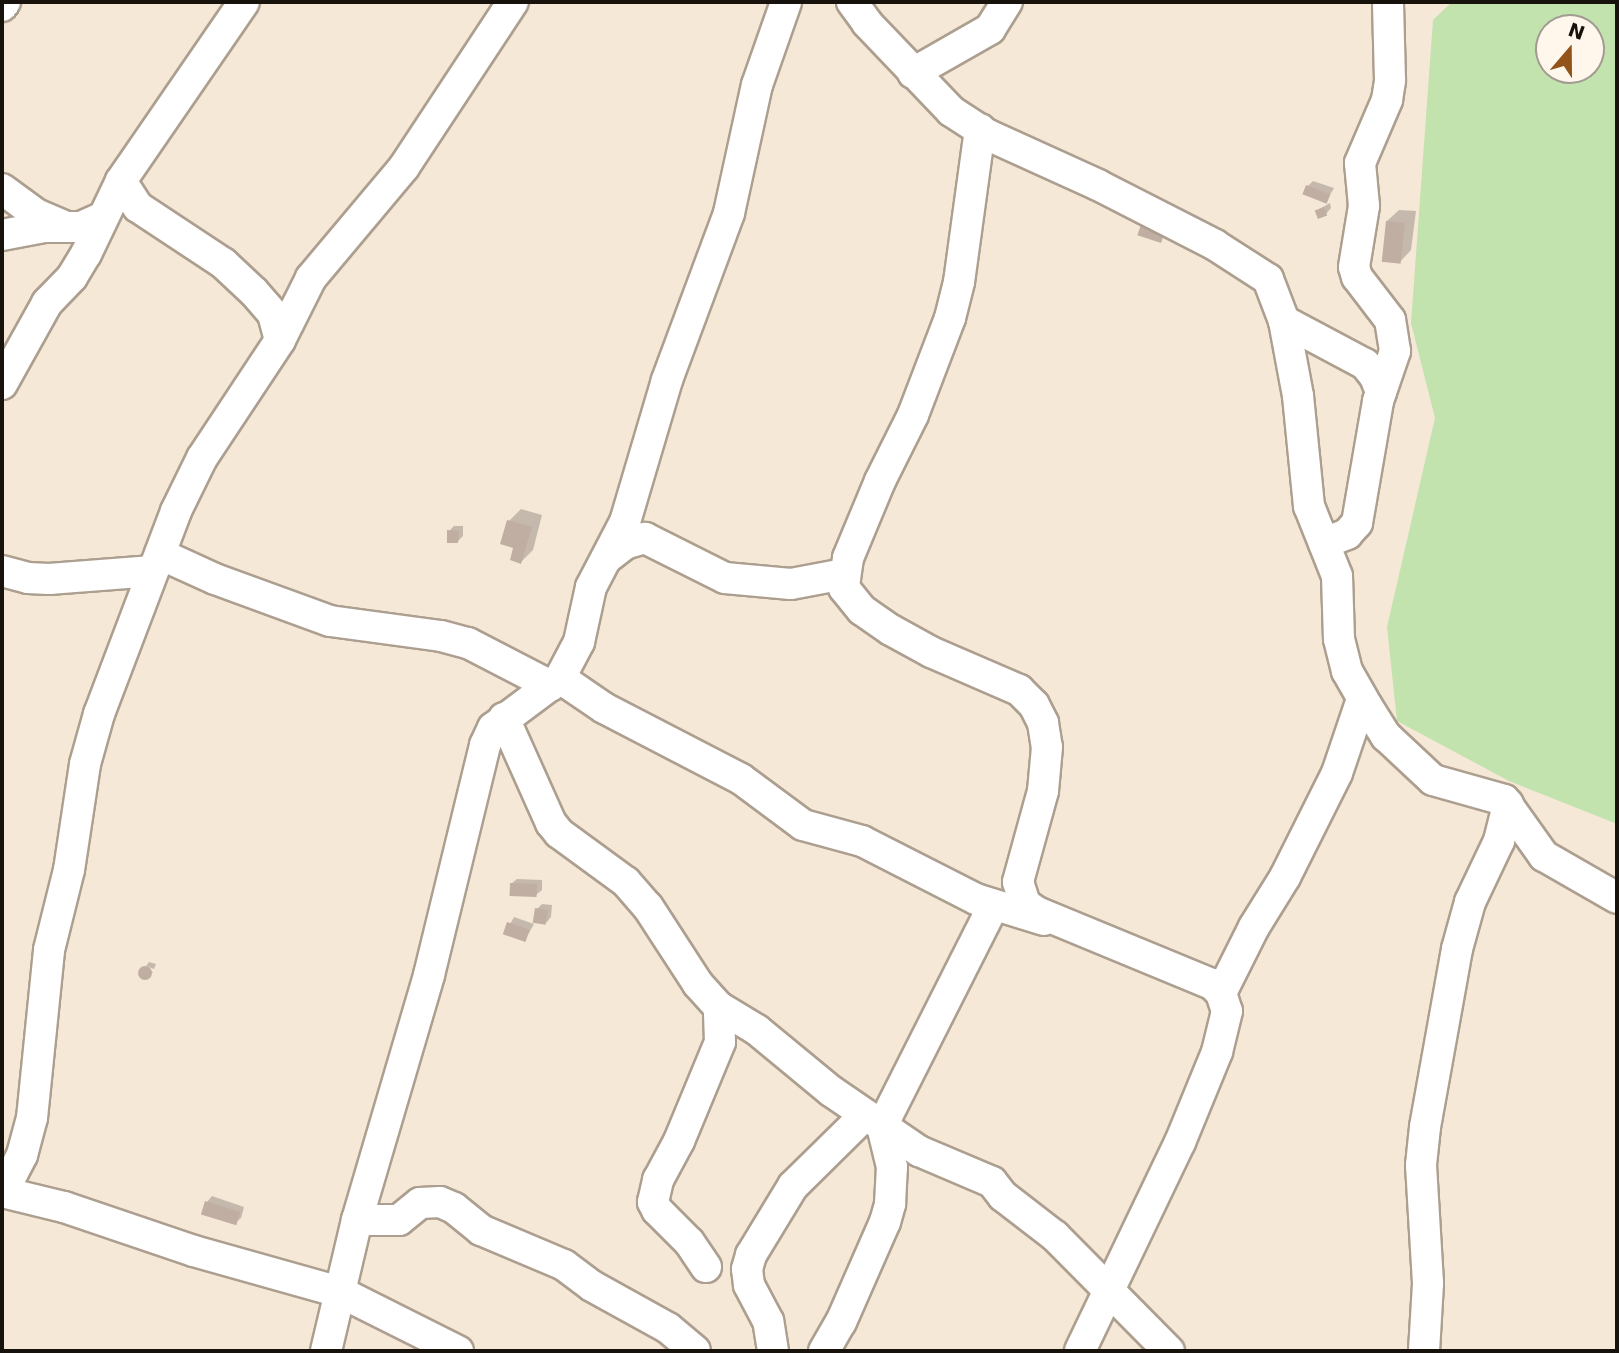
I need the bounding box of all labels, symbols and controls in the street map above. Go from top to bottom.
north arrow [1535,14,1605,84]
text: N [1565,18,1588,44]

